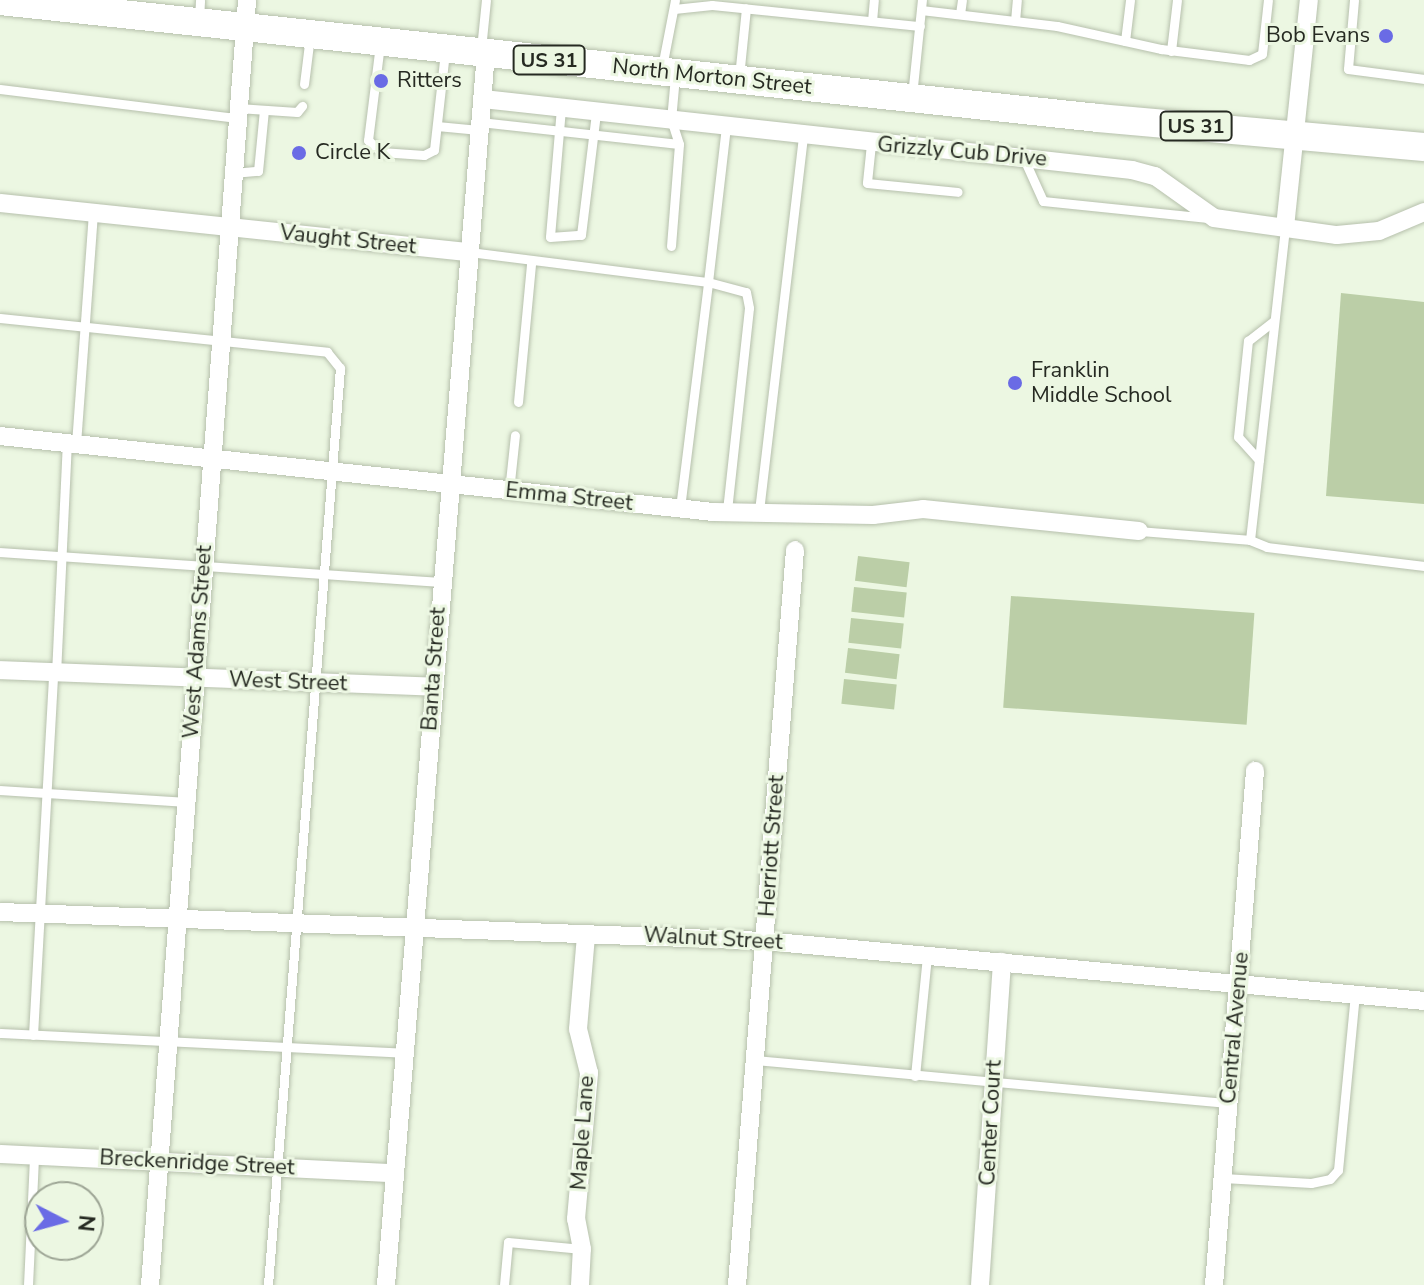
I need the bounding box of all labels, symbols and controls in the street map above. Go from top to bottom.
place label: Bob Evans [1266,23,1370,49]
marker: Bob Evans [1377,27,1395,45]
road number: US 31 [511,44,587,76]
street label: North Morton Street [611,53,813,101]
place label: Ritters [397,68,462,94]
marker: Ritters [372,72,390,90]
road number: US 31 [1158,110,1234,142]
street label: Grizzly Cub Drive [876,131,1048,173]
place label: Circle K [315,140,390,166]
marker: Circle K [290,144,308,162]
street label: Vaught Street [279,220,417,260]
place label: Franklin Middle School [1031,357,1172,408]
marker: Franklin Middle School [1006,374,1024,392]
street label: Emma Street [504,477,634,517]
street label: West Adams Street [178,544,218,740]
street label: Banta Street [417,606,451,732]
street label: West Street [228,667,348,697]
street label: Herriott Street [754,774,790,918]
street label: Walnut Street [643,922,783,956]
street label: Central Avenue [1215,951,1255,1105]
street label: Center Court [975,1059,1007,1187]
street label: Maple Lane [566,1075,600,1191]
street label: Breckenridge Street [99,1145,295,1181]
north arrow [24,1181,104,1261]
text: N [70,1214,102,1233]

